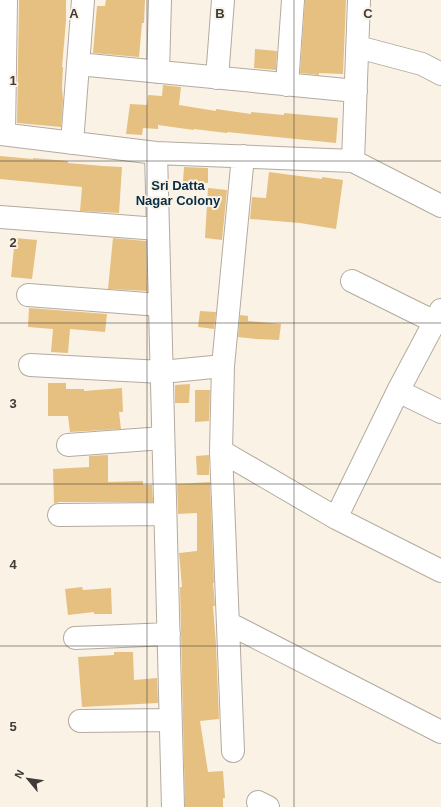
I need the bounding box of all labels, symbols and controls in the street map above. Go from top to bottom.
text: A [69,6,79,21]
text: B [215,6,225,21]
text: C [363,6,373,21]
text: 1 [9,73,17,88]
district label: Sri Datta Nagar Colony [136,178,221,208]
text: 2 [9,235,17,250]
text: 3 [9,396,17,411]
text: 4 [9,557,17,572]
text: 5 [9,719,17,734]
north arrow [8,759,48,799]
text: N [12,768,26,781]

